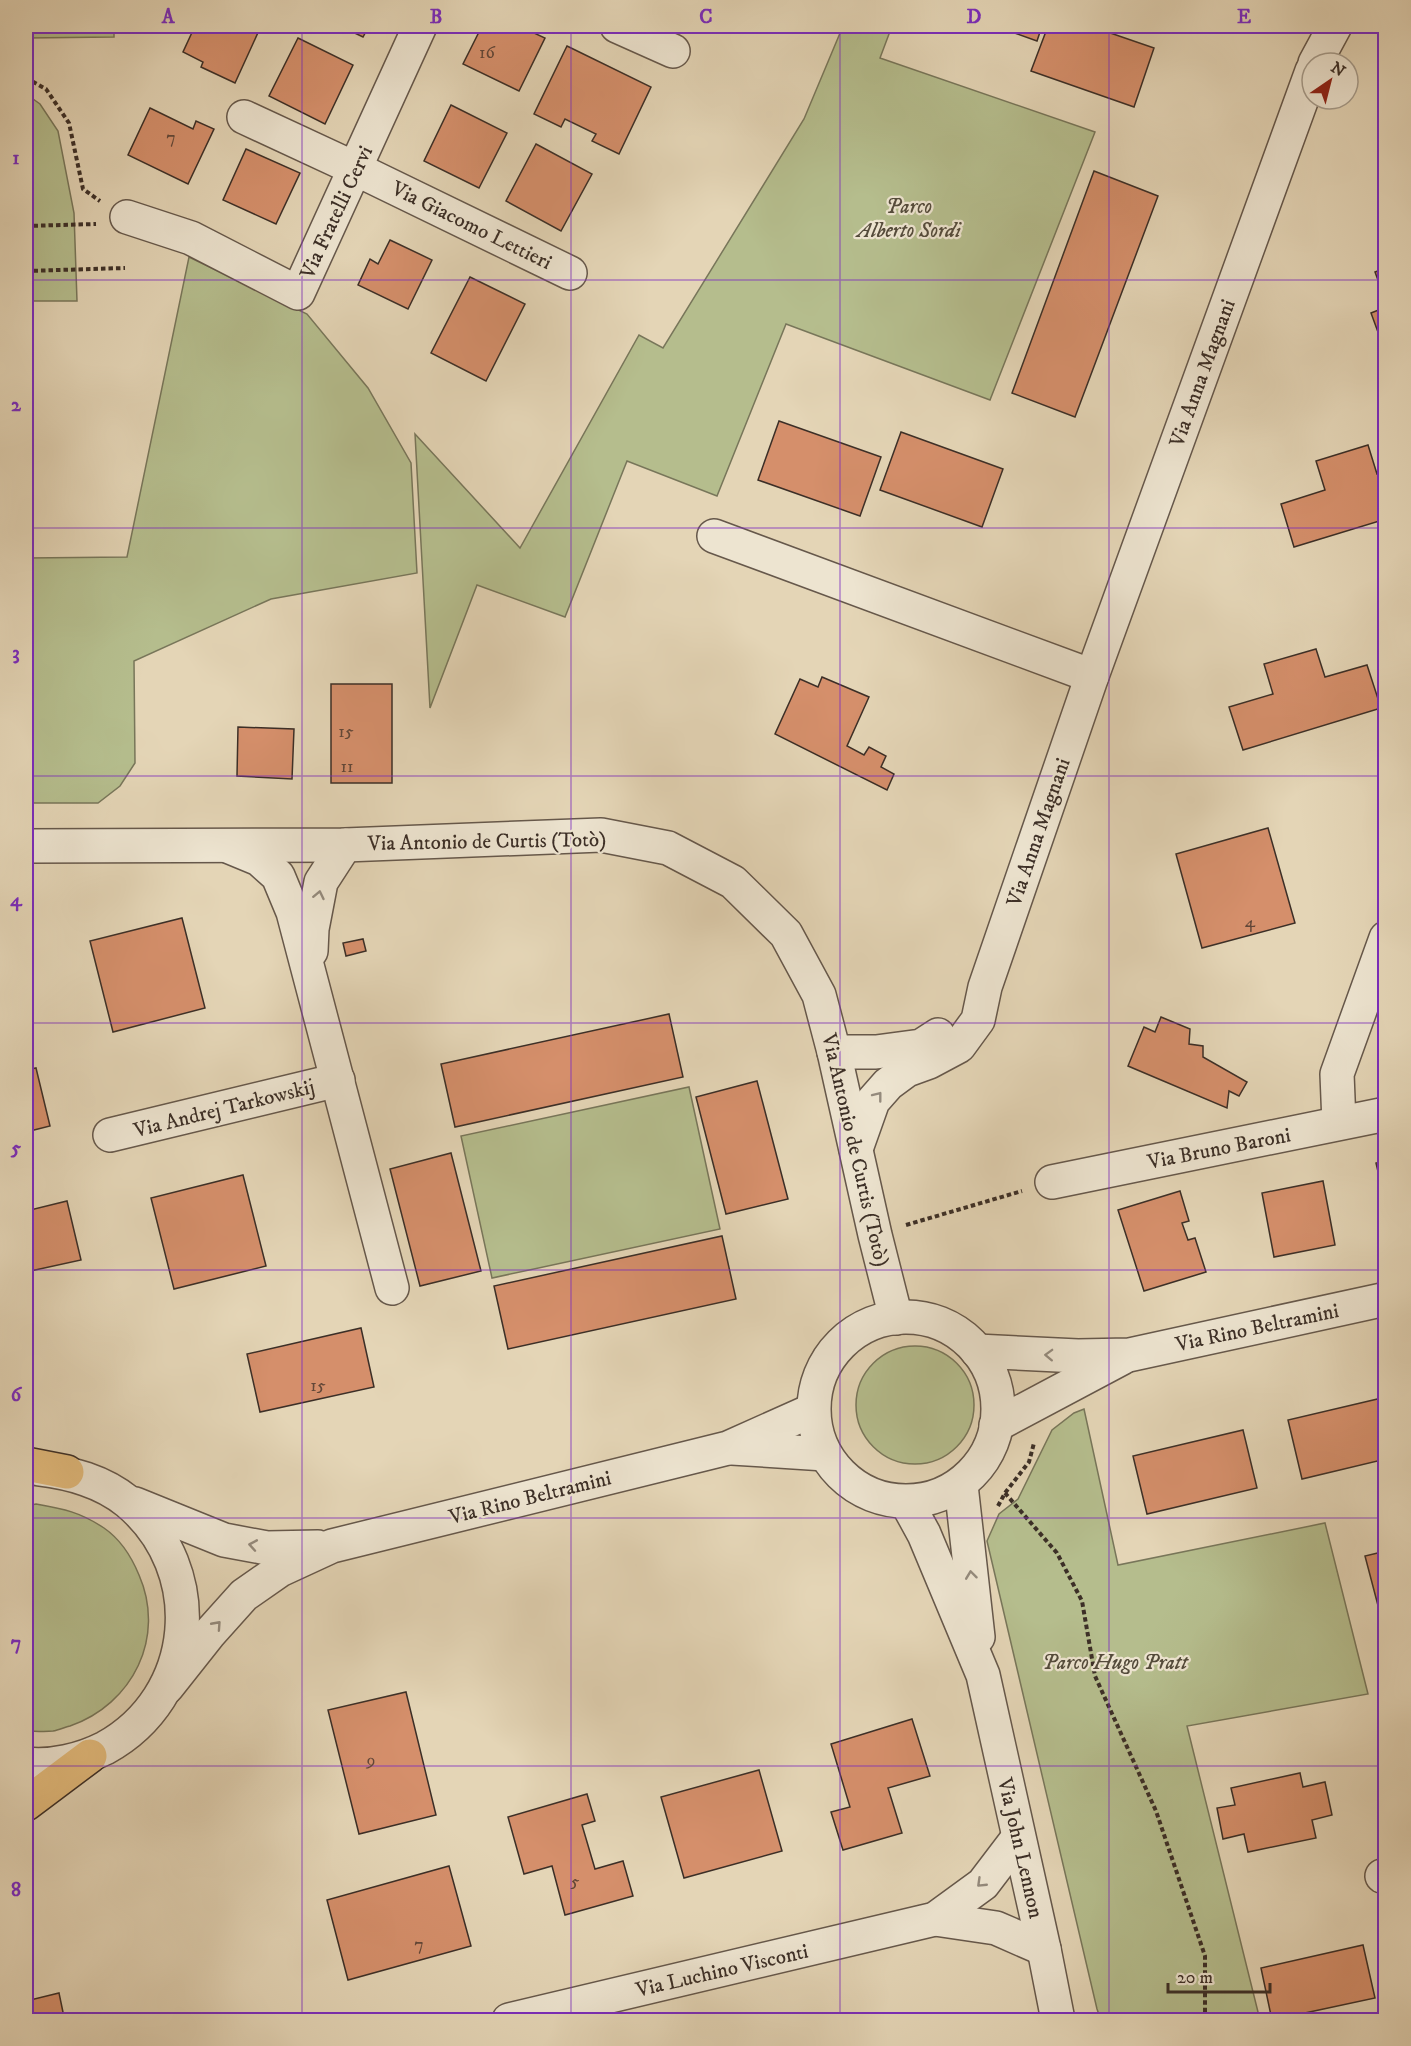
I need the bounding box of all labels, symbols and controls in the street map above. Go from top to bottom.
text: A [161,5,176,30]
text: B [430,5,442,30]
text: C [699,5,713,30]
text: D [967,5,982,30]
text: E [1237,5,1251,30]
house number: 16 [479,42,496,64]
north arrow [1300,51,1360,111]
text: N [1327,58,1349,81]
house number: 7 [166,127,176,149]
street label: Via Fratelli Cervi [294,142,379,284]
text: 1 [12,146,20,171]
street label: Via Giacomo Lettieri [386,175,556,276]
park label: Parco Alberto Sordi [855,194,962,244]
street label: Via Anna Magnani [1164,296,1242,452]
text: 2 [11,393,22,418]
text: 3 [12,641,20,666]
house number: 15 [338,721,354,743]
street label: Via Anna Magnani [1001,755,1077,911]
house number: 11 [340,756,354,778]
street label: Via Antonio de Curtis (Totò) [367,827,607,857]
text: 4 [10,888,23,913]
one-way arrow [311,890,324,900]
house number: 4 [1245,911,1256,933]
street label: Via Antonio de Curtis (Totò) [815,1030,895,1269]
street label: Via Andrej Tarkowskij [130,1074,317,1144]
one-way arrow [871,1091,882,1102]
street label: Via Bruno Baroni [1144,1122,1293,1176]
text: 5 [10,1136,21,1161]
street label: Via Rino Beltramini [1172,1298,1341,1358]
one-way arrow [1045,1348,1054,1361]
house number: 15 [310,1375,326,1397]
text: 6 [11,1383,23,1408]
street label: Via Rino Beltramini [445,1465,614,1531]
one-way arrow [248,1539,258,1552]
one-way arrow [965,1570,978,1580]
one-way arrow [210,1621,221,1632]
text: 7 [11,1631,21,1656]
park label: Parco Hugo Pratt [1042,1650,1189,1676]
house number: 9 [366,1750,375,1772]
street label: Via John Lennon [991,1774,1049,1921]
house number: 5 [571,1871,580,1893]
one-way arrow [978,1876,988,1887]
text: 8 [11,1878,21,1903]
house number: 7 [414,1934,424,1956]
street label: Via Luchino Visconti [633,1938,811,2004]
scale bar [1168,1956,1270,1994]
text: 20 m [1177,1967,1213,1989]

